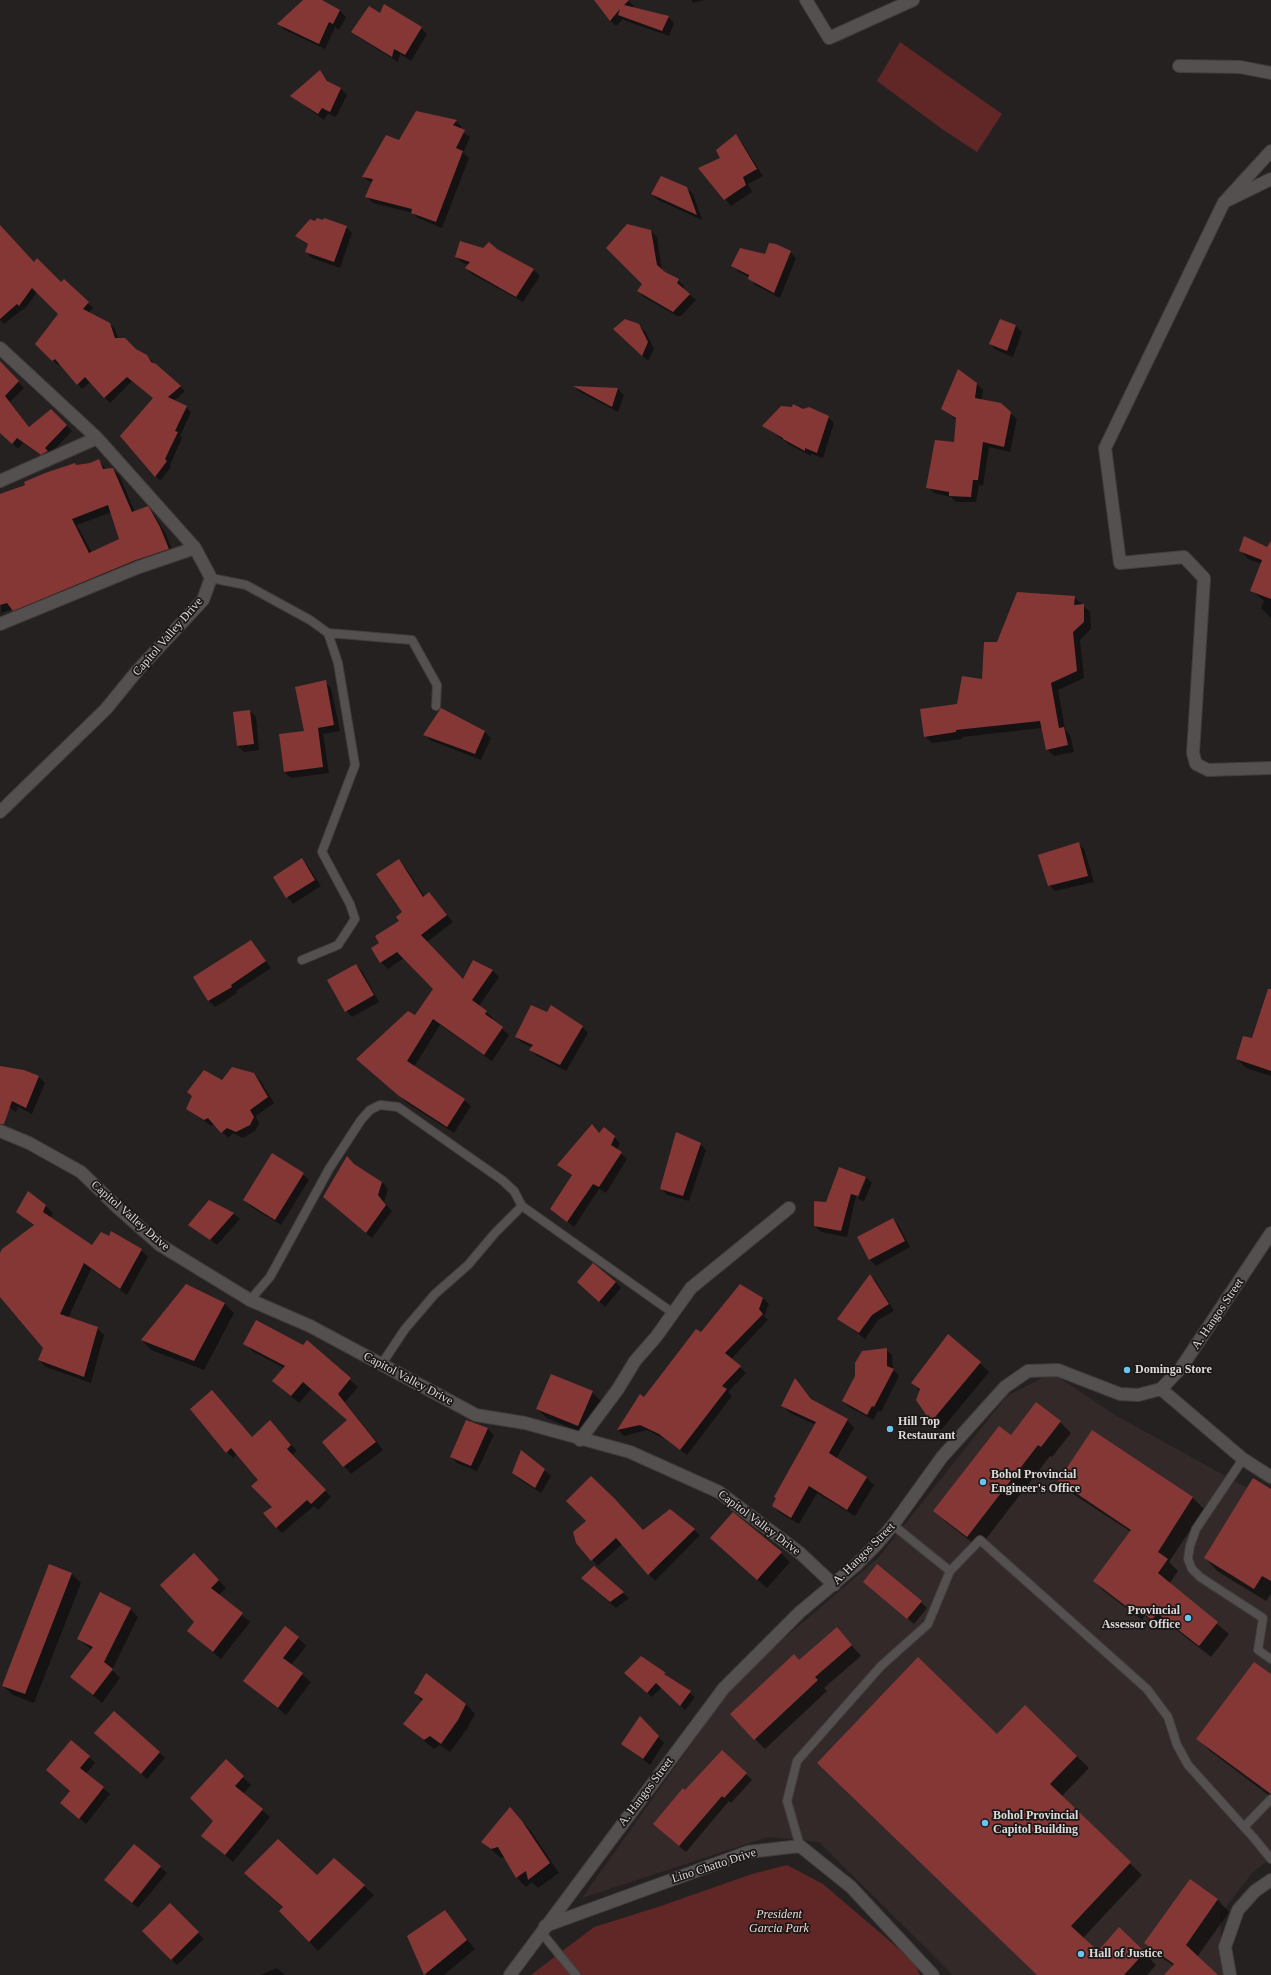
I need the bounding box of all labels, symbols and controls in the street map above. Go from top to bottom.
street label: Capitol Valley Drive [130,595,206,679]
street label: Capitol Valley Drive [88,1178,172,1254]
street label: A. Hangos Street [1189,1276,1247,1352]
street label: Capitol Valley Drive [361,1349,455,1409]
place label: Dominga Store [1135,1363,1212,1377]
marker: Dominga Store [1122,1365,1132,1375]
place label: Hill Top Restaurant [898,1415,955,1443]
marker: Hill Top Restaurant [885,1424,895,1434]
place label: Bohol Provincial Engineer's Office [991,1468,1080,1496]
marker: Bohol Provincial Engineer's Office [978,1477,988,1487]
street label: Capitol Valley Drive [715,1487,803,1559]
street label: A. Hangos Street [830,1520,898,1588]
place label: Provincial Assessor Office [1102,1604,1180,1632]
marker: Provincial Assessor Office [1183,1613,1193,1623]
street label: A. Hangos Street [615,1755,677,1829]
place label: Bohol Provincial Capitol Building [993,1809,1078,1837]
marker: Bohol Provincial Capitol Building [980,1818,990,1828]
street label: Lino Chatto Drive [670,1846,758,1886]
park label: President Garcia Park [749,1908,809,1936]
place label: Hall of Justice [1089,1947,1162,1961]
marker: Hall of Justice [1076,1949,1086,1959]

